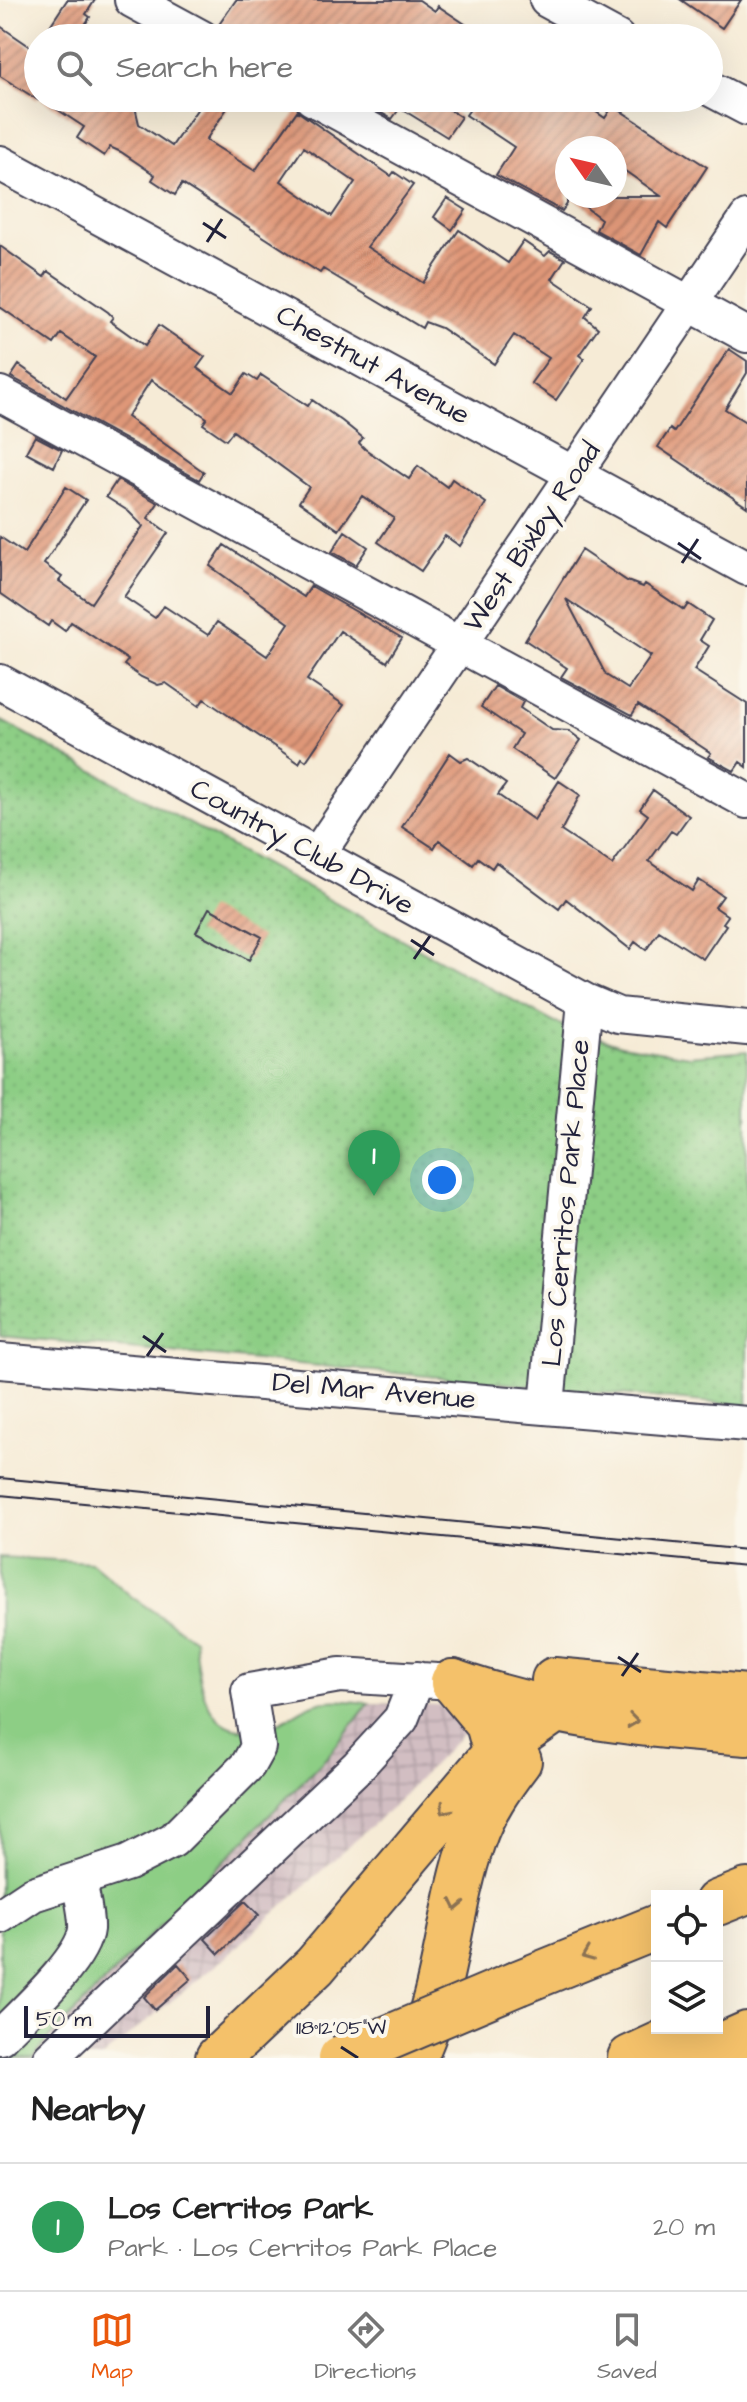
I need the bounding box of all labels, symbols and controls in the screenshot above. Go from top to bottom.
search box [24,24,723,112]
icon: search [52,46,96,90]
text: Search here [116,47,293,89]
north arrow [555,136,627,208]
street label: Chestnut Avenue [269,296,477,434]
street label: West Bixby Road [454,434,612,641]
street label: Country Club Drive [182,769,421,926]
street label: Los Cerritos Park Place [532,1038,600,1368]
pin: 1 [348,1130,400,1196]
your location [422,1160,462,1200]
street label: Del Mar Avenue [271,1363,477,1419]
one-way arrow [626,1712,640,1729]
one-way arrow [440,1800,455,1814]
map controls [651,1890,723,2034]
button: locate [651,1890,723,1962]
one-way arrow [449,1898,466,1912]
one-way arrow [581,1945,595,1962]
button: layers [651,1962,723,2034]
scale bar [24,2002,210,2038]
text: 50 m [36,2004,91,2035]
text: 118°12'05"W [296,2014,386,2042]
text: Nearby [32,2086,146,2134]
text: Los Cerritos Park [108,2188,373,2230]
text: 1 [56,2209,60,2245]
text: 20 m [653,2209,715,2245]
text: Park · Los Cerritos Park Place [108,2230,497,2266]
tab: Map [90,2308,134,2387]
tab: Directions [314,2308,417,2387]
tab: Saved [597,2308,657,2387]

